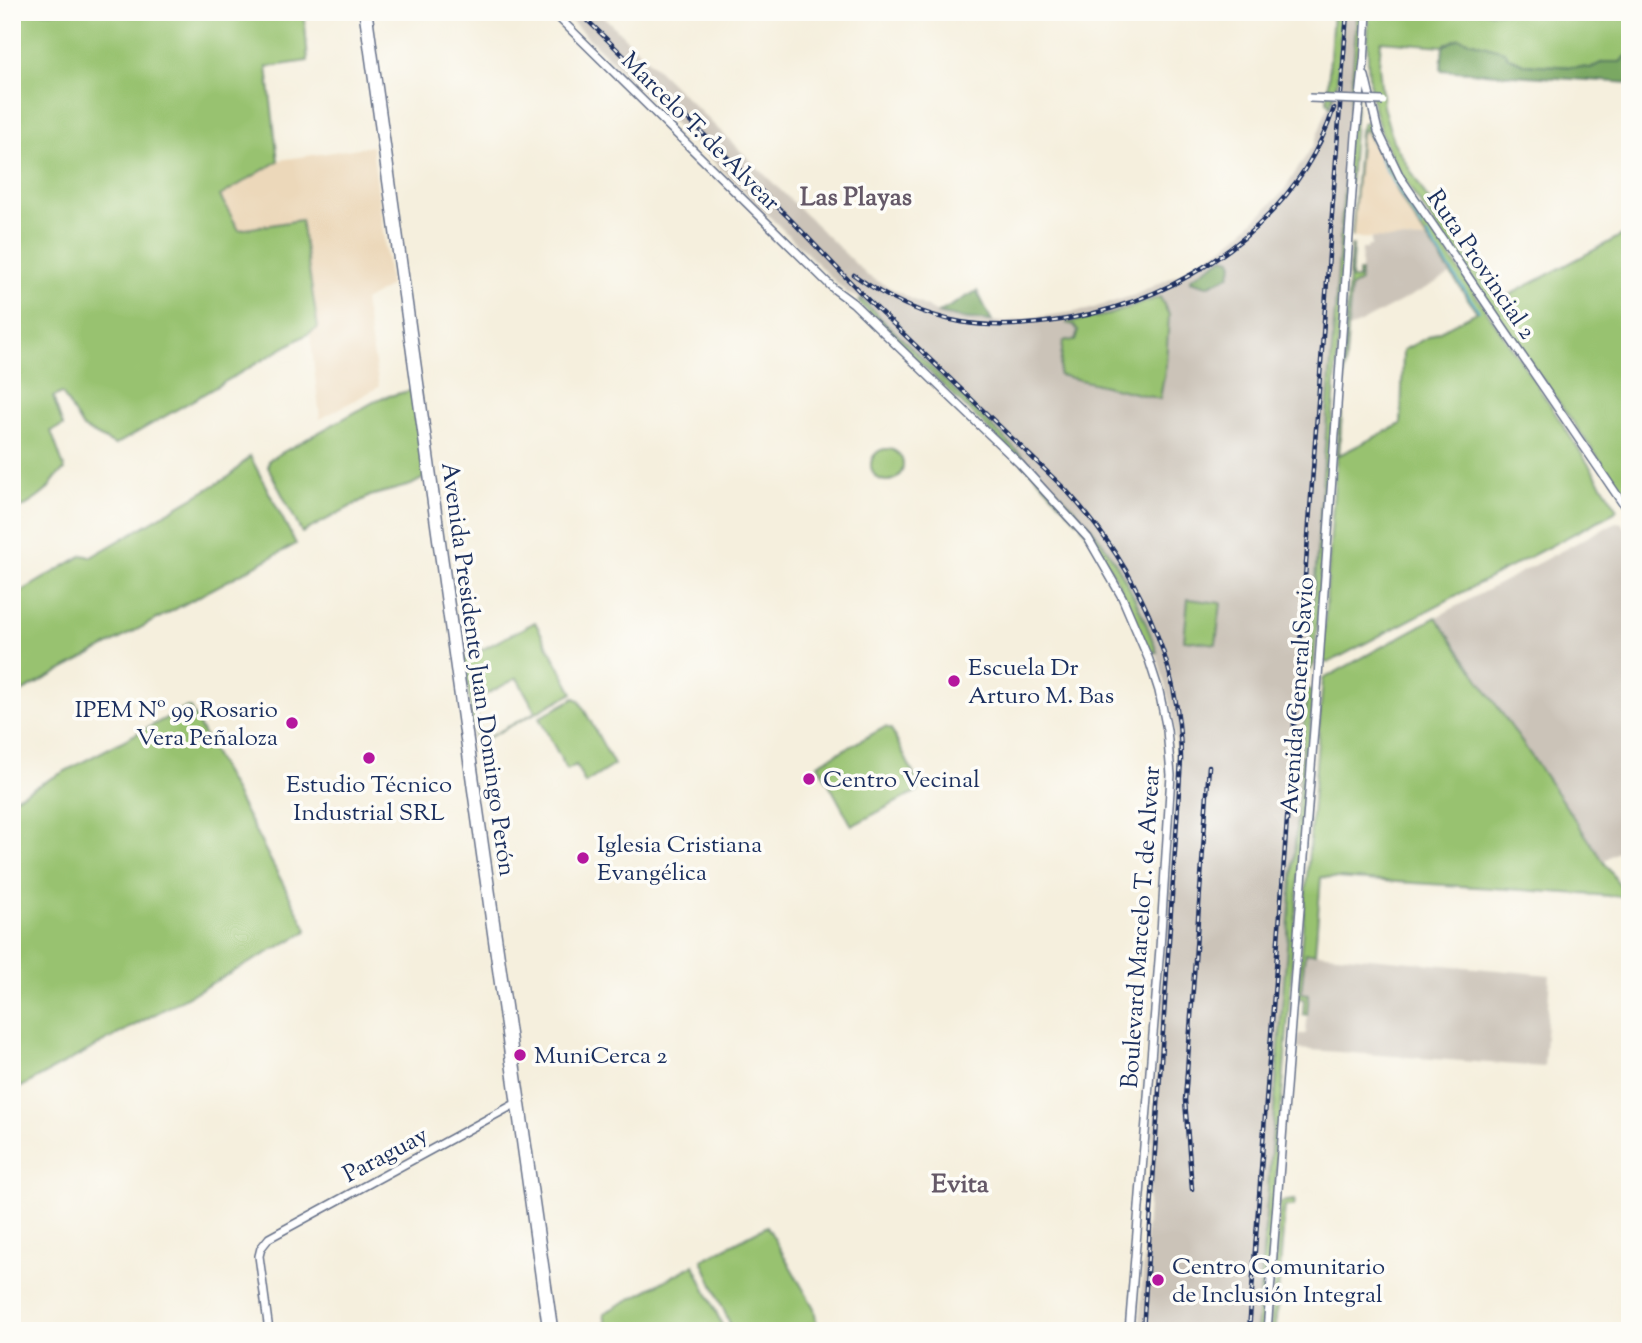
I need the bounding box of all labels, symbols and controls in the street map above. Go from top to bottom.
street label: Marcelo T. de Alvear [612,45,787,220]
district label: Las Playas [800,180,912,217]
street label: Ruta Provincial 2 [1417,183,1543,347]
street label: Avenida Presidente Juan Domingo Perón [431,460,523,879]
street label: Avenida General Savio [1274,576,1324,815]
place label: Escuela Dr Arturo M. Bas [968,652,1114,714]
marker: Escuela Dr Arturo M. Bas [946,673,962,689]
place label: IPEM Nº 99 Rosario Vera Peñaloza [75,694,278,756]
marker: IPEM Nº 99 Rosario Vera Peñaloza [284,715,300,731]
marker: Estudio Técnico Industrial SRL [361,750,377,766]
place label: Centro Vecinal [823,764,980,798]
street label: Boulevard Marcelo T. de Alvear [1114,765,1170,1089]
place label: Estudio Técnico Industrial SRL [286,769,452,831]
marker: Centro Vecinal [801,771,817,787]
place label: Iglesia Cristiana Evangélica [597,829,762,891]
marker: Iglesia Cristiana Evangélica [575,850,591,866]
place label: MuniCerca 2 [534,1040,668,1074]
marker: MuniCerca 2 [512,1047,528,1063]
street label: Paraguay [337,1119,435,1192]
district label: Evita [931,1167,989,1204]
place label: Centro Comunitario de Inclusión Integral [1172,1251,1385,1313]
marker: Centro Comunitario de Inclusión Integral [1150,1272,1166,1288]

